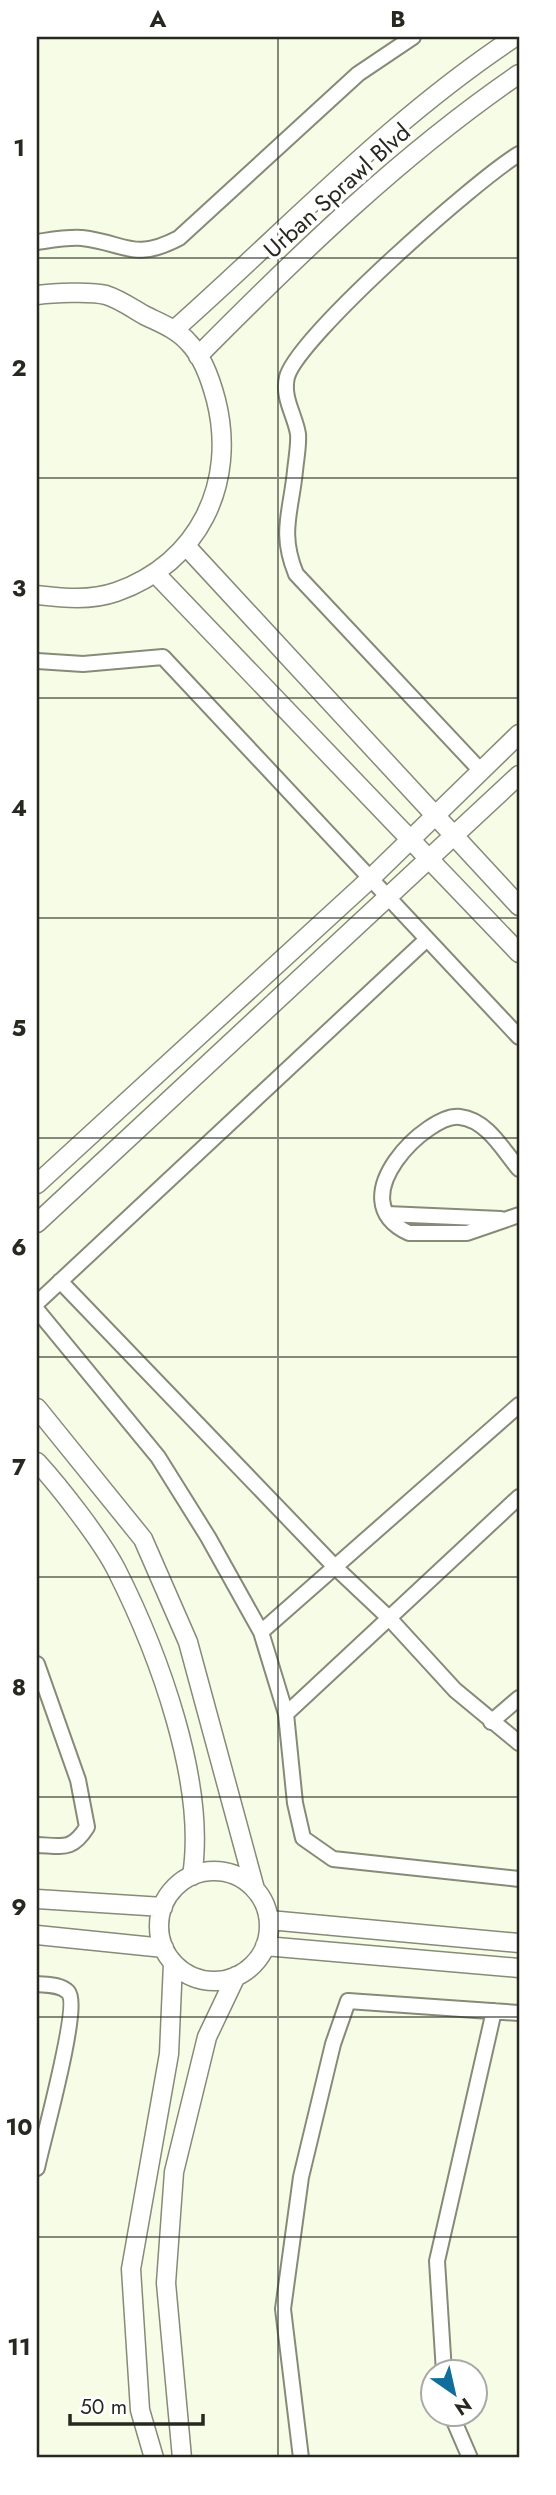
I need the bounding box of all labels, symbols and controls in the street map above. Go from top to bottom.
text: A [149,2,167,36]
text: B [390,2,406,36]
street label: Urban Sprawl Blvd [255,115,418,266]
text: 1 [13,131,25,165]
text: 2 [11,351,27,385]
text: 3 [12,571,26,605]
text: 4 [11,791,27,825]
text: 5 [12,1011,26,1045]
text: 6 [11,1230,27,1264]
text: 7 [12,1450,26,1484]
text: 8 [12,1670,26,1704]
text: 9 [11,1890,27,1924]
text: 10 [6,2110,32,2144]
text: 11 [7,2330,31,2364]
north arrow [420,2358,490,2428]
scale bar [70,2383,203,2427]
text: N [449,2391,477,2422]
text: 50 m [80,2392,127,2422]

